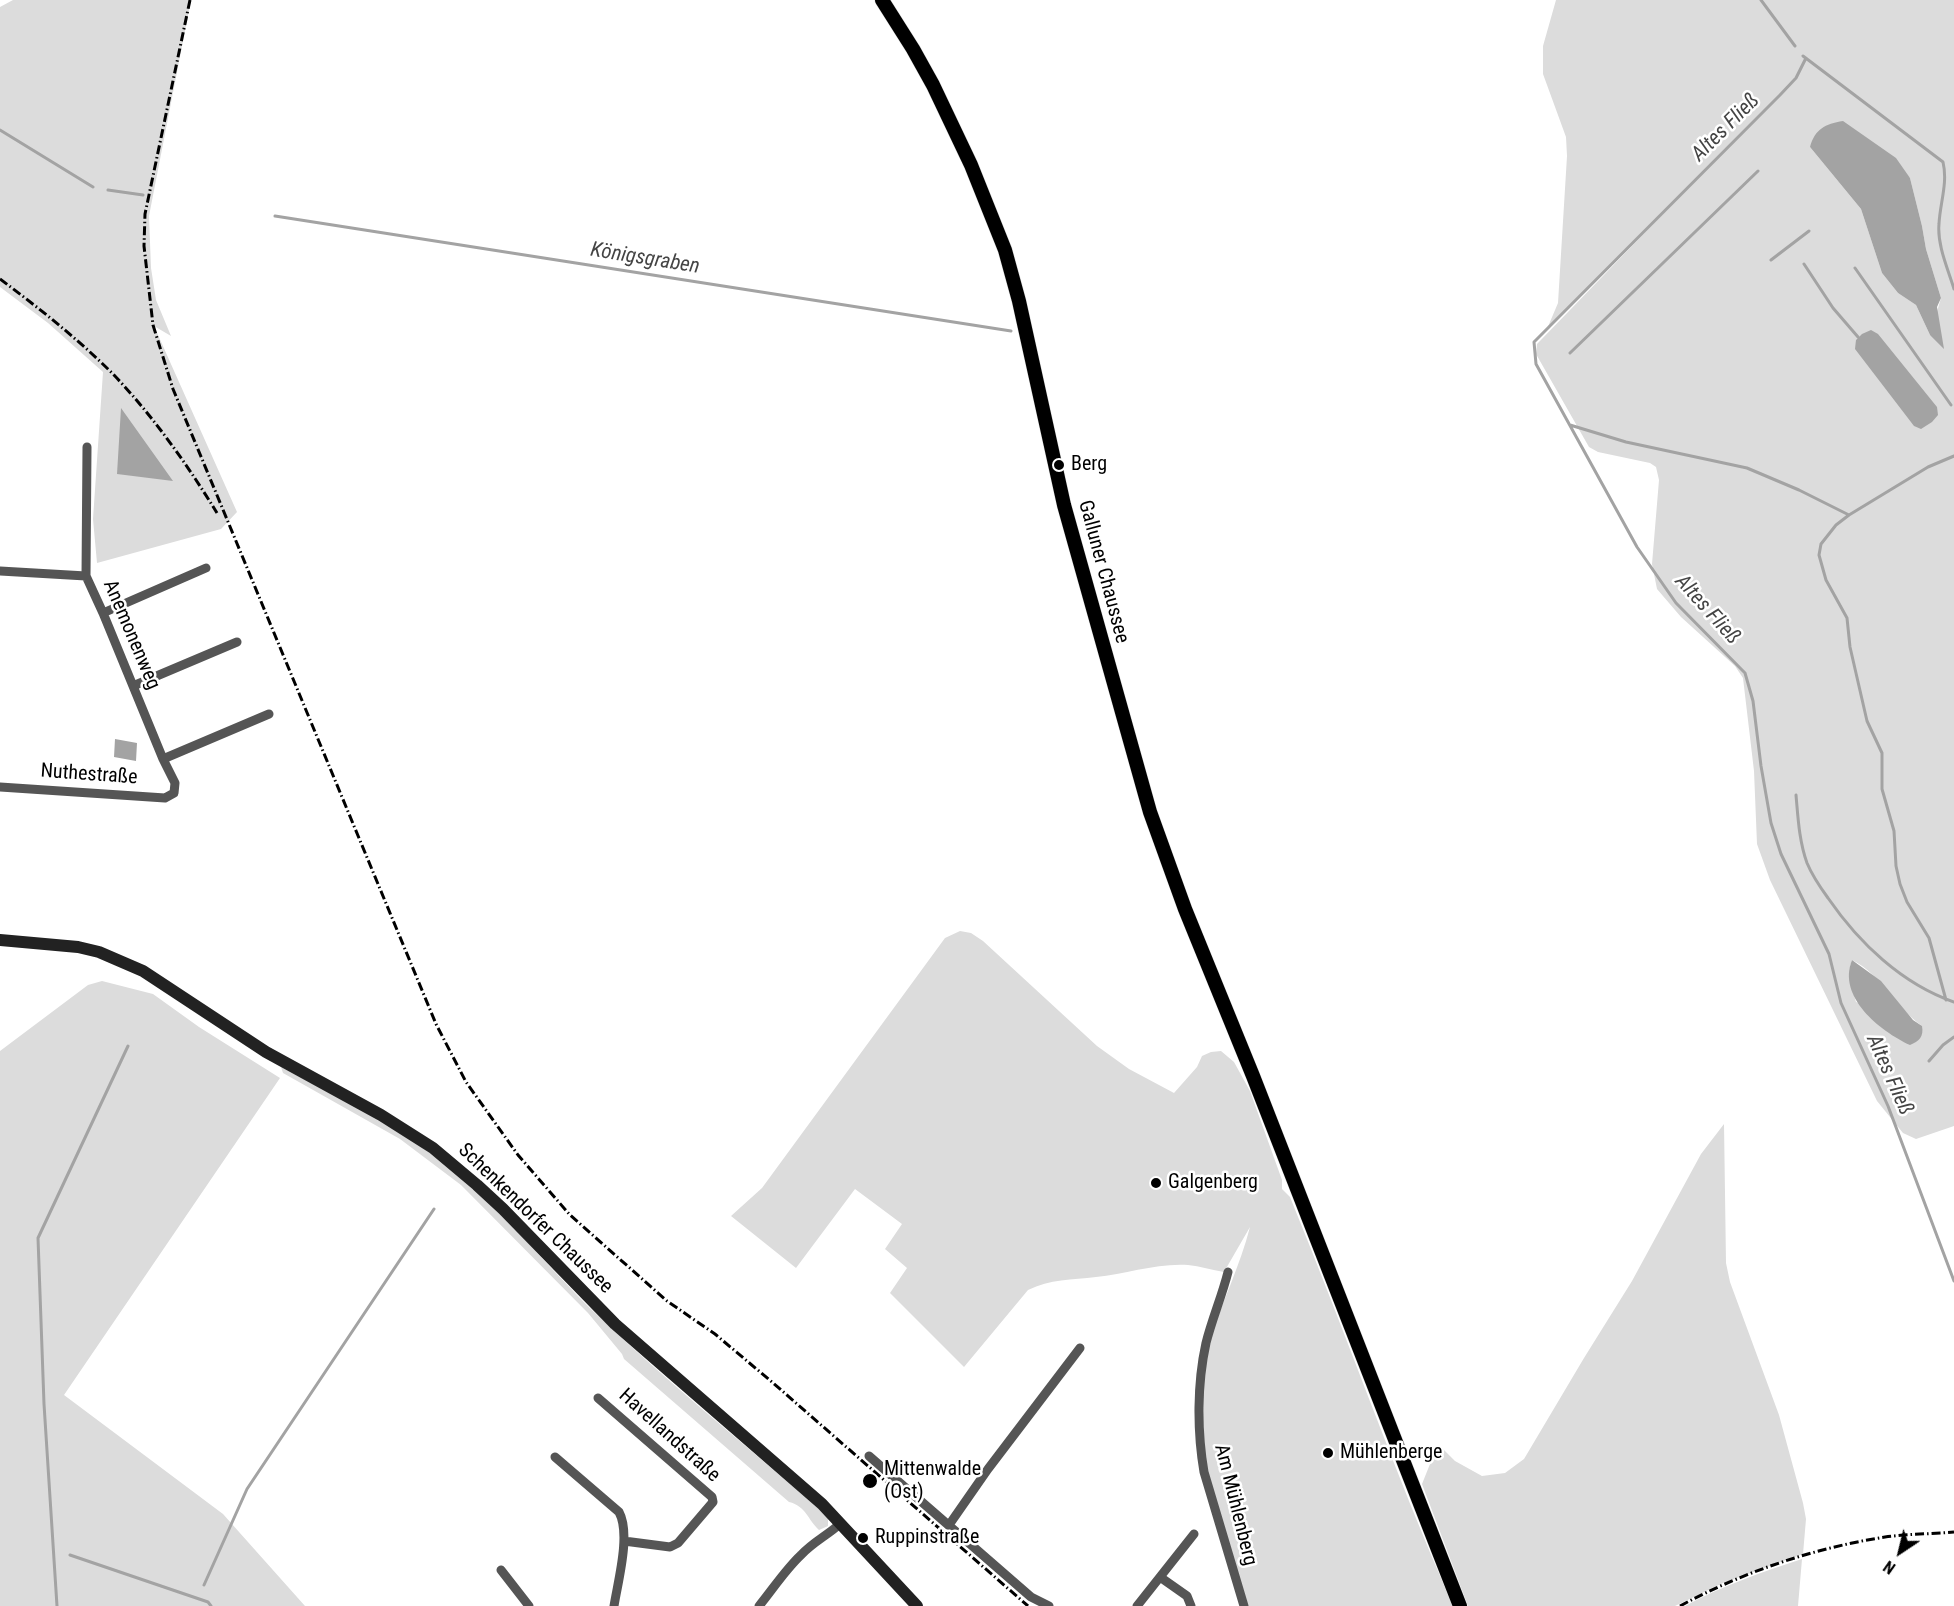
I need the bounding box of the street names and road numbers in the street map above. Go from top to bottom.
street label: Galluner Chaussee [1072,498,1134,646]
street label: Anemonenweg [97,577,165,693]
street label: Nuthestraße [40,760,138,790]
street label: Schenkendorfer Chaussee [453,1139,617,1299]
street label: Havellandstraße [613,1384,725,1488]
street label: Am Mühlenberg [1208,1442,1262,1568]

